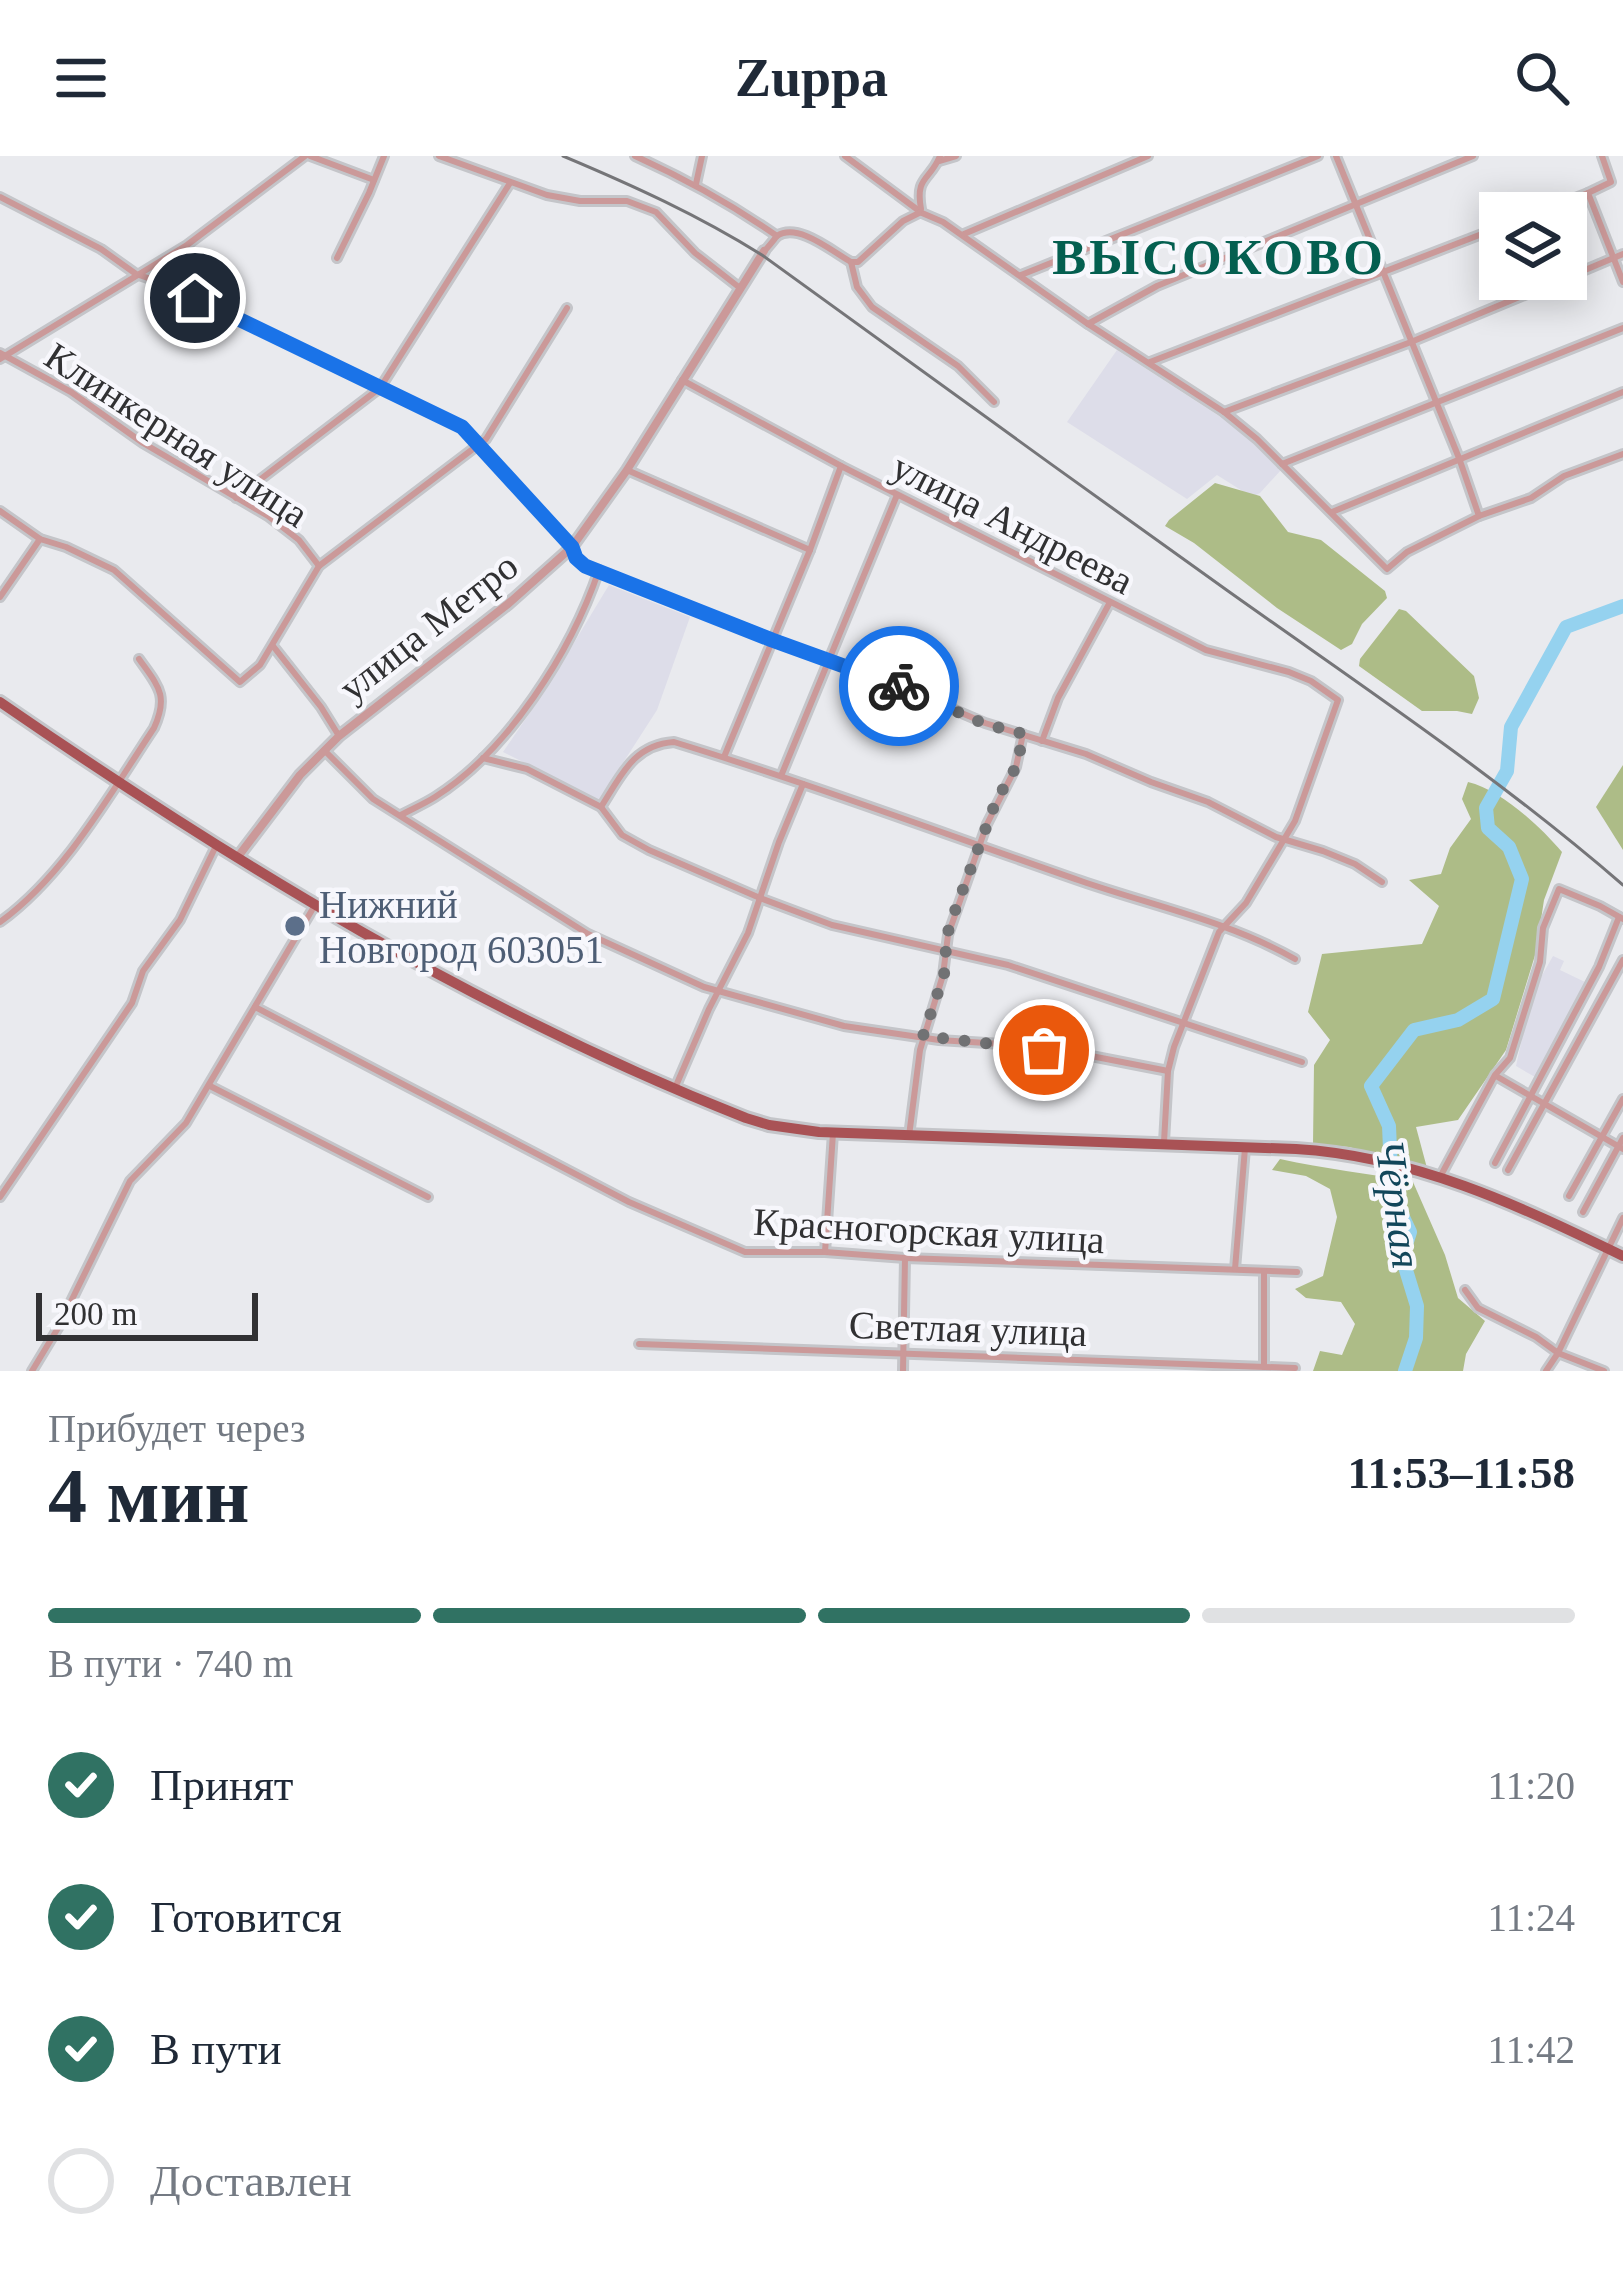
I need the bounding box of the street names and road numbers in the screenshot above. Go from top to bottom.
street label: Клинкерная улица [37,334,316,536]
street label: улица Андреева [885,444,1140,603]
street label: улица Метро [331,544,526,710]
street label: Красногорская улица [752,1200,1106,1262]
street label: Светлая улица [848,1303,1088,1355]

